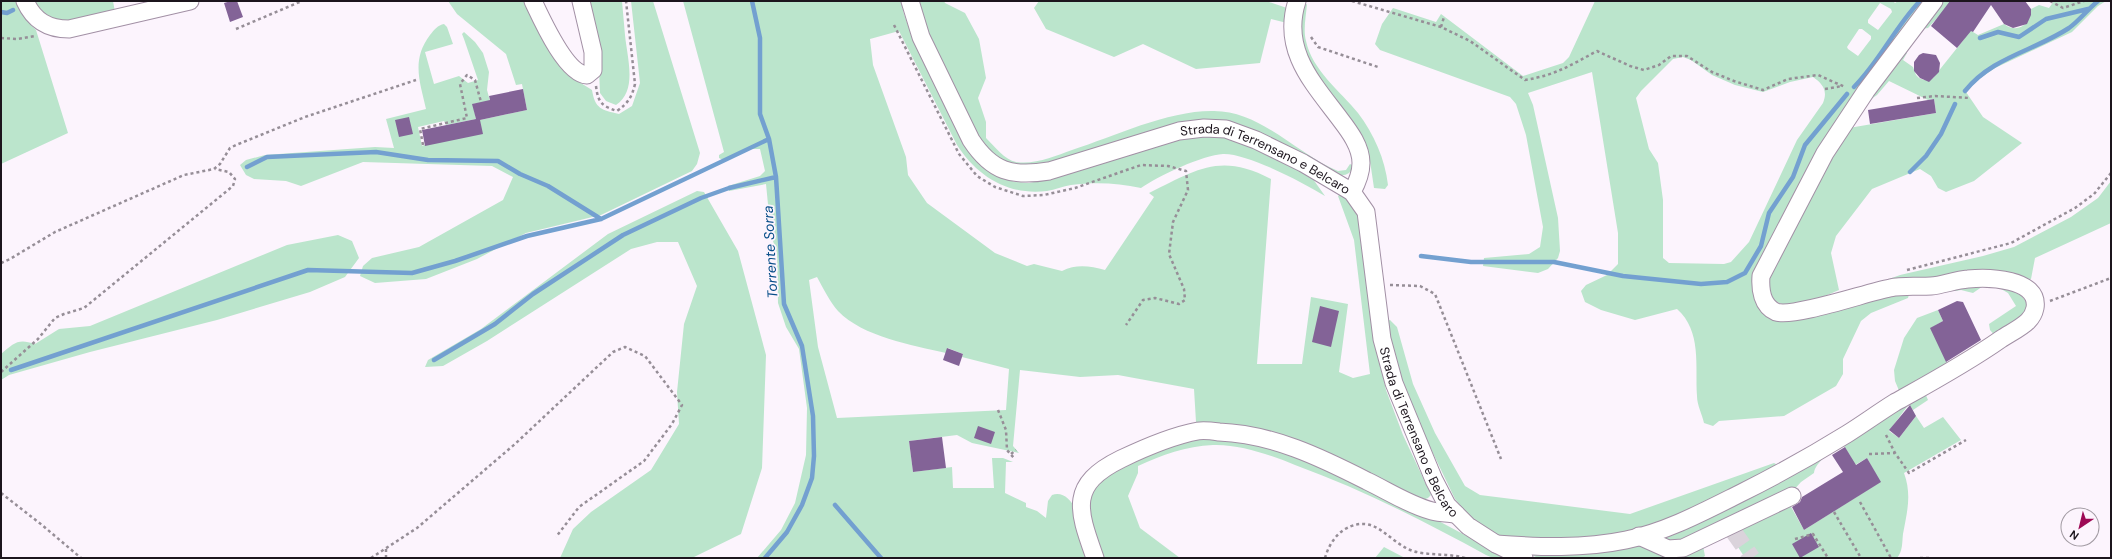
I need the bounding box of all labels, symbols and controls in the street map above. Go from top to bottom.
street label: Strada di Terrensano e Belcaro [1179,120,1353,198]
water label: Torrente Sorra [759,205,781,299]
street label: Strada di Terrensano e Belcaro [1376,345,1462,521]
north arrow [2060,507,2100,547]
text: N [2067,527,2082,543]

